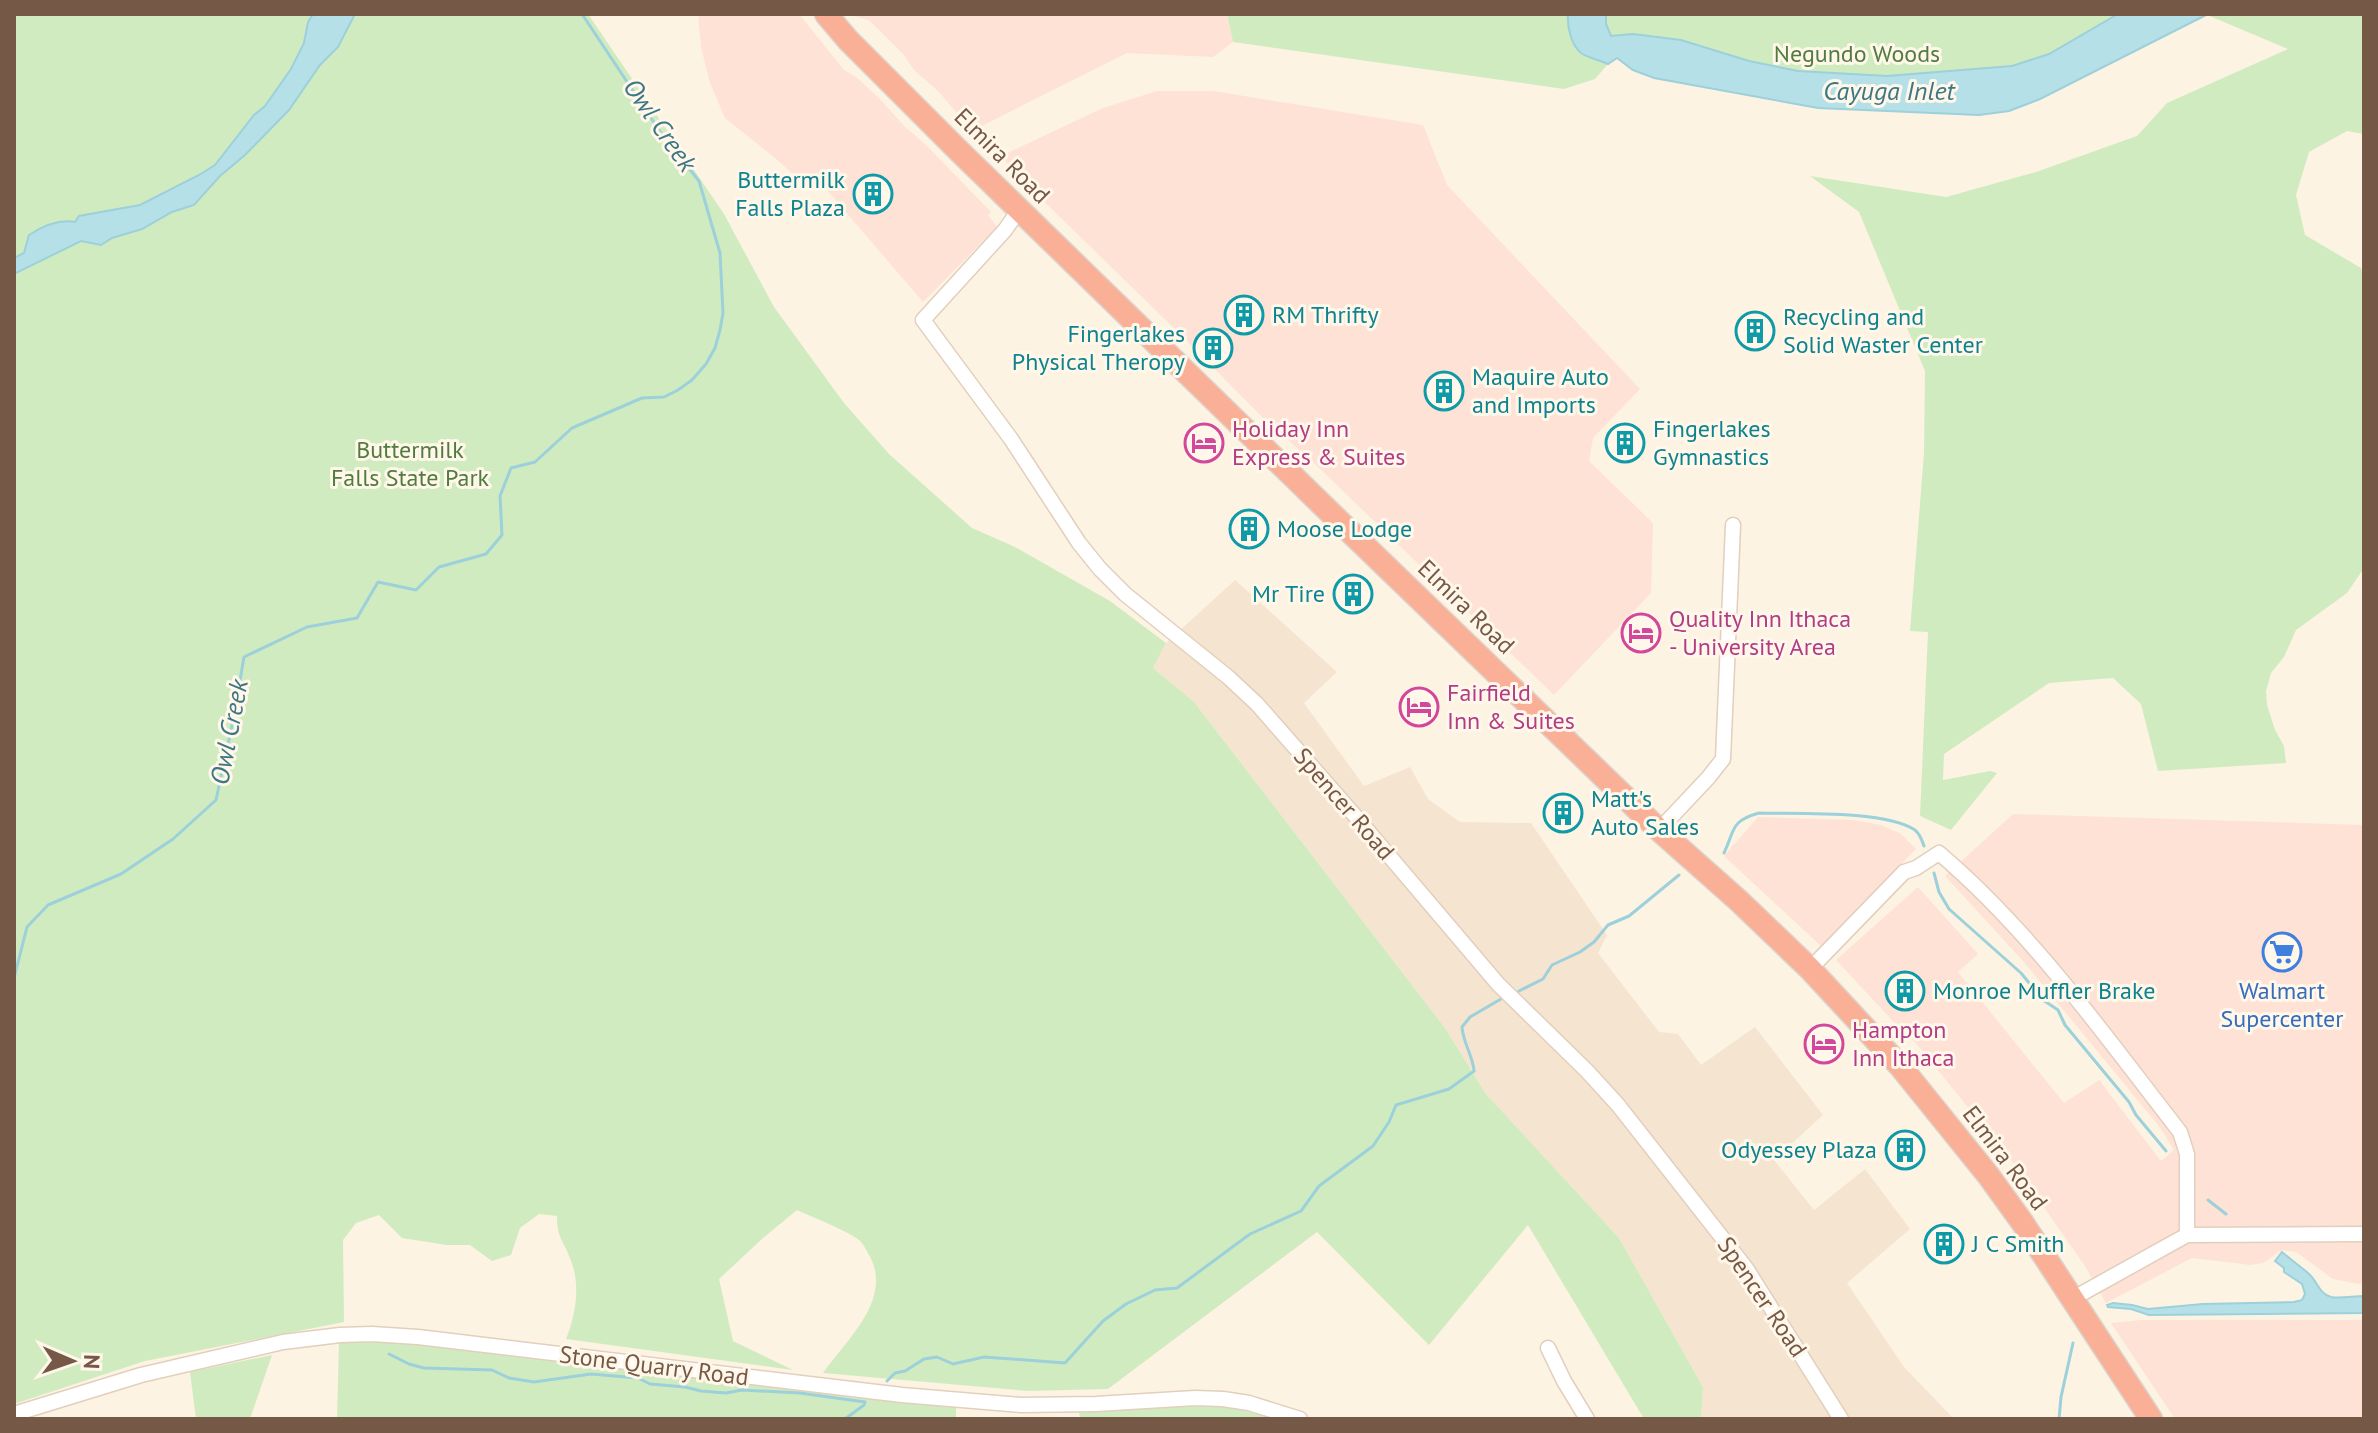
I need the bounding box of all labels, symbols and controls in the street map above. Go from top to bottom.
park label: Negundo Woods [1774,38,1940,69]
water label: Owl Creek [616,72,705,179]
water label: Cayuga Inlet [1823,74,1956,107]
street label: Elmira Road [948,101,1057,210]
place label: Buttermilk Falls Plaza [735,164,845,223]
building icon: Buttermilk Falls Plaza [852,173,894,215]
building icon: RM Thrifty [1223,294,1265,336]
place label: RM Thrifty [1272,299,1379,330]
place label: Recycling and Solid Waster Center [1783,301,1983,360]
building icon: Recycling and Solid Waster Center [1734,310,1776,352]
place label: Fingerlakes Physical Theropy [1012,318,1185,377]
building icon: Fingerlakes Physical Theropy [1192,327,1234,369]
place label: Maquire Auto and Imports [1472,361,1609,420]
building icon: Maquire Auto and Imports [1423,370,1465,412]
place label: Holiday Inn Express & Suites [1232,413,1405,472]
place label: Fingerlakes Gymnastics [1653,413,1771,472]
hotel icon: Holiday Inn Express & Suites [1183,422,1225,464]
building icon: Fingerlakes Gymnastics [1604,422,1646,464]
park label: Buttermilk Falls State Park [331,434,490,493]
building icon: Moose Lodge [1228,508,1270,550]
place label: Moose Lodge [1277,513,1412,544]
street label: Elmira Road [1411,553,1521,661]
building icon: Mr Tire [1332,573,1374,615]
place label: Mr Tire [1252,578,1325,609]
place label: Quality Inn Ithaca - University Area [1669,603,1851,662]
hotel icon: Quality Inn Ithaca - University Area [1620,612,1662,654]
water label: Owl Creek [202,675,255,787]
place label: Fairfield Inn & Suites [1447,677,1575,736]
hotel icon: Fairfield Inn & Suites [1398,686,1440,728]
street label: Spencer Road [1287,741,1402,866]
place label: Matt's Auto Sales [1591,783,1699,842]
building icon: Matt's Auto Sales [1542,792,1584,834]
supermarket icon: Walmart Supercenter [2261,931,2303,973]
building icon: Monroe Muffler Brake [1884,970,1926,1012]
place label: Monroe Muffler Brake [1933,975,2155,1006]
place label: Walmart Supercenter [2221,975,2343,1034]
place label: Hampton Inn Ithaca [1852,1014,1955,1073]
hotel icon: Hampton Inn Ithaca [1803,1023,1845,1065]
street label: Elmira Road [1956,1099,2055,1216]
building icon: Odyessey Plaza [1884,1129,1926,1171]
place label: Odyessey Plaza [1721,1134,1877,1165]
building icon: J C Smith [1923,1223,1965,1265]
place label: J C Smith [1971,1228,2064,1259]
street label: Spencer Road [1711,1230,1814,1363]
north arrow [32,1321,112,1401]
street label: Stone Quarry Road [558,1339,750,1392]
text: N [78,1354,106,1369]

